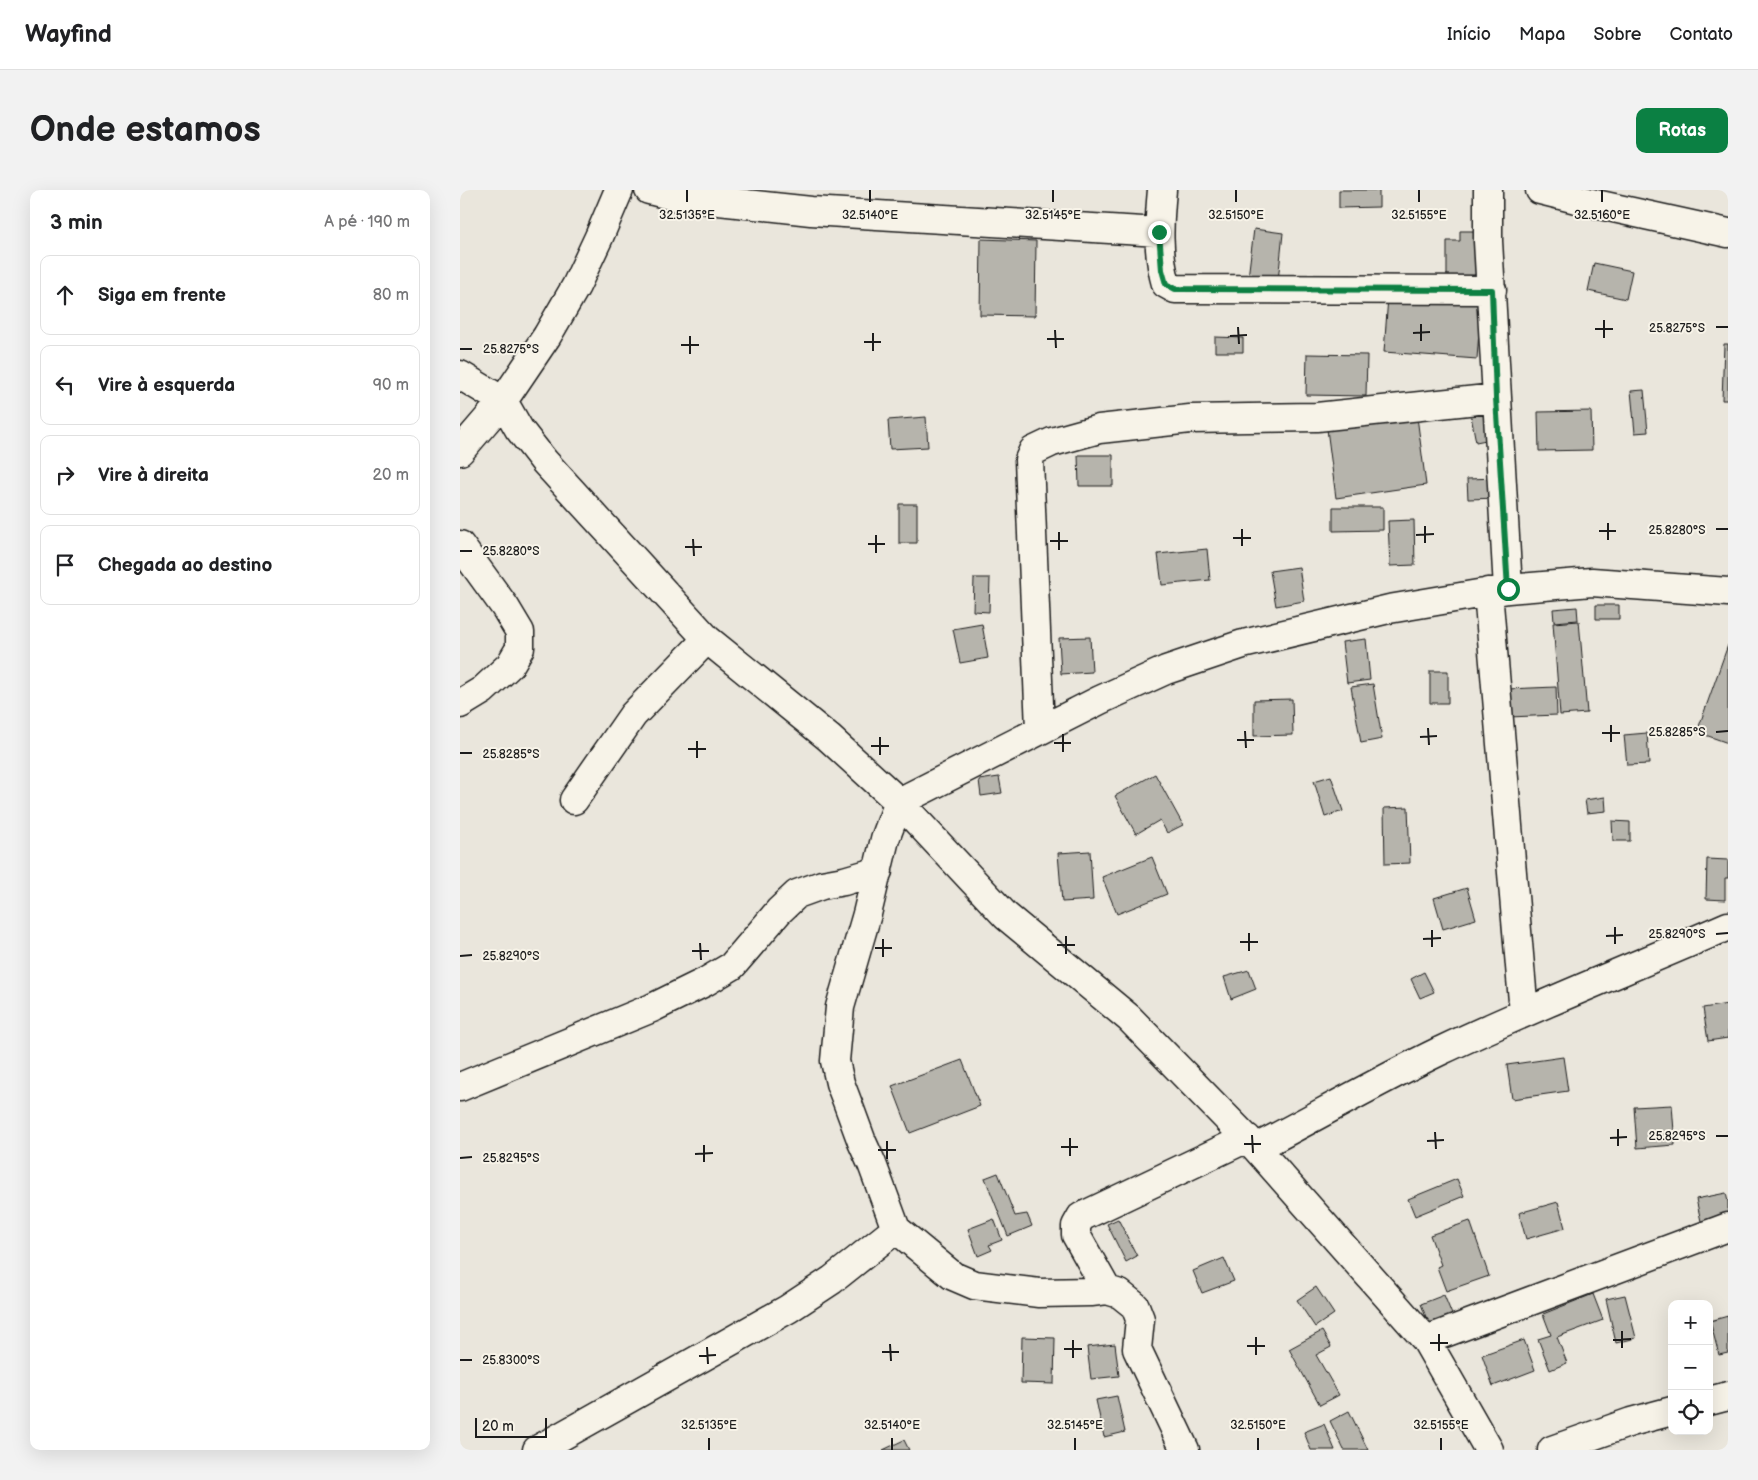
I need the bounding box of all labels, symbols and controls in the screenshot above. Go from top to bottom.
text: Wayfind [25,20,112,49]
text: Início [1447,24,1491,45]
text: Mapa [1519,24,1565,45]
text: Sobre [1593,24,1641,45]
text: Contato [1669,24,1733,45]
button: Rotas [1636,108,1728,153]
text: Onde estamos [30,109,261,152]
text: 32.5135°E [659,208,715,223]
text: 32.5140°E [842,208,898,223]
text: 32.5145°E [1025,208,1081,223]
text: 32.5150°E [1208,208,1264,223]
text: 32.5155°E [1391,208,1447,223]
text: 32.5160°E [1574,208,1630,223]
text: 3 min [50,210,103,235]
text: A pé · 190 m [324,213,410,232]
route end [1148,221,1171,244]
icon: ahead [51,281,79,309]
text: Siga em frente [98,284,226,307]
text: 80 m [373,286,409,305]
text: 25.8275°S [1649,321,1705,336]
text: 25.8275°S [483,342,539,357]
icon: left [51,371,79,399]
text: Vire à esquerda [98,374,235,397]
text: 90 m [373,376,409,395]
icon: right [51,461,79,489]
text: Vire à direita [98,464,209,487]
text: 20 m [373,466,409,485]
text: 25.8280°S [1648,523,1706,538]
text: 25.8280°S [482,544,540,559]
icon: arrive [51,551,79,579]
text: Chegada ao destino [98,554,272,577]
route start [1497,578,1520,601]
text: 25.8285°S [1649,725,1705,740]
text: 25.8285°S [483,747,539,762]
text: 25.8290°S [1648,927,1706,942]
text: 25.8290°S [482,949,540,964]
text: 25.8295°S [1649,1129,1705,1144]
text: 25.8295°S [483,1151,539,1166]
map controls [1668,1300,1713,1435]
button: + [1668,1300,1713,1345]
button: − [1668,1345,1713,1390]
text: 25.8300°S [482,1353,540,1368]
button: locate [1668,1390,1713,1435]
scale bar [475,1415,548,1438]
text: 20 m [482,1418,514,1435]
text: 32.5135°E [681,1418,737,1433]
text: 32.5140°E [864,1418,920,1433]
text: 32.5145°E [1047,1418,1103,1433]
text: 32.5150°E [1230,1418,1286,1433]
text: 32.5155°E [1413,1418,1469,1433]

